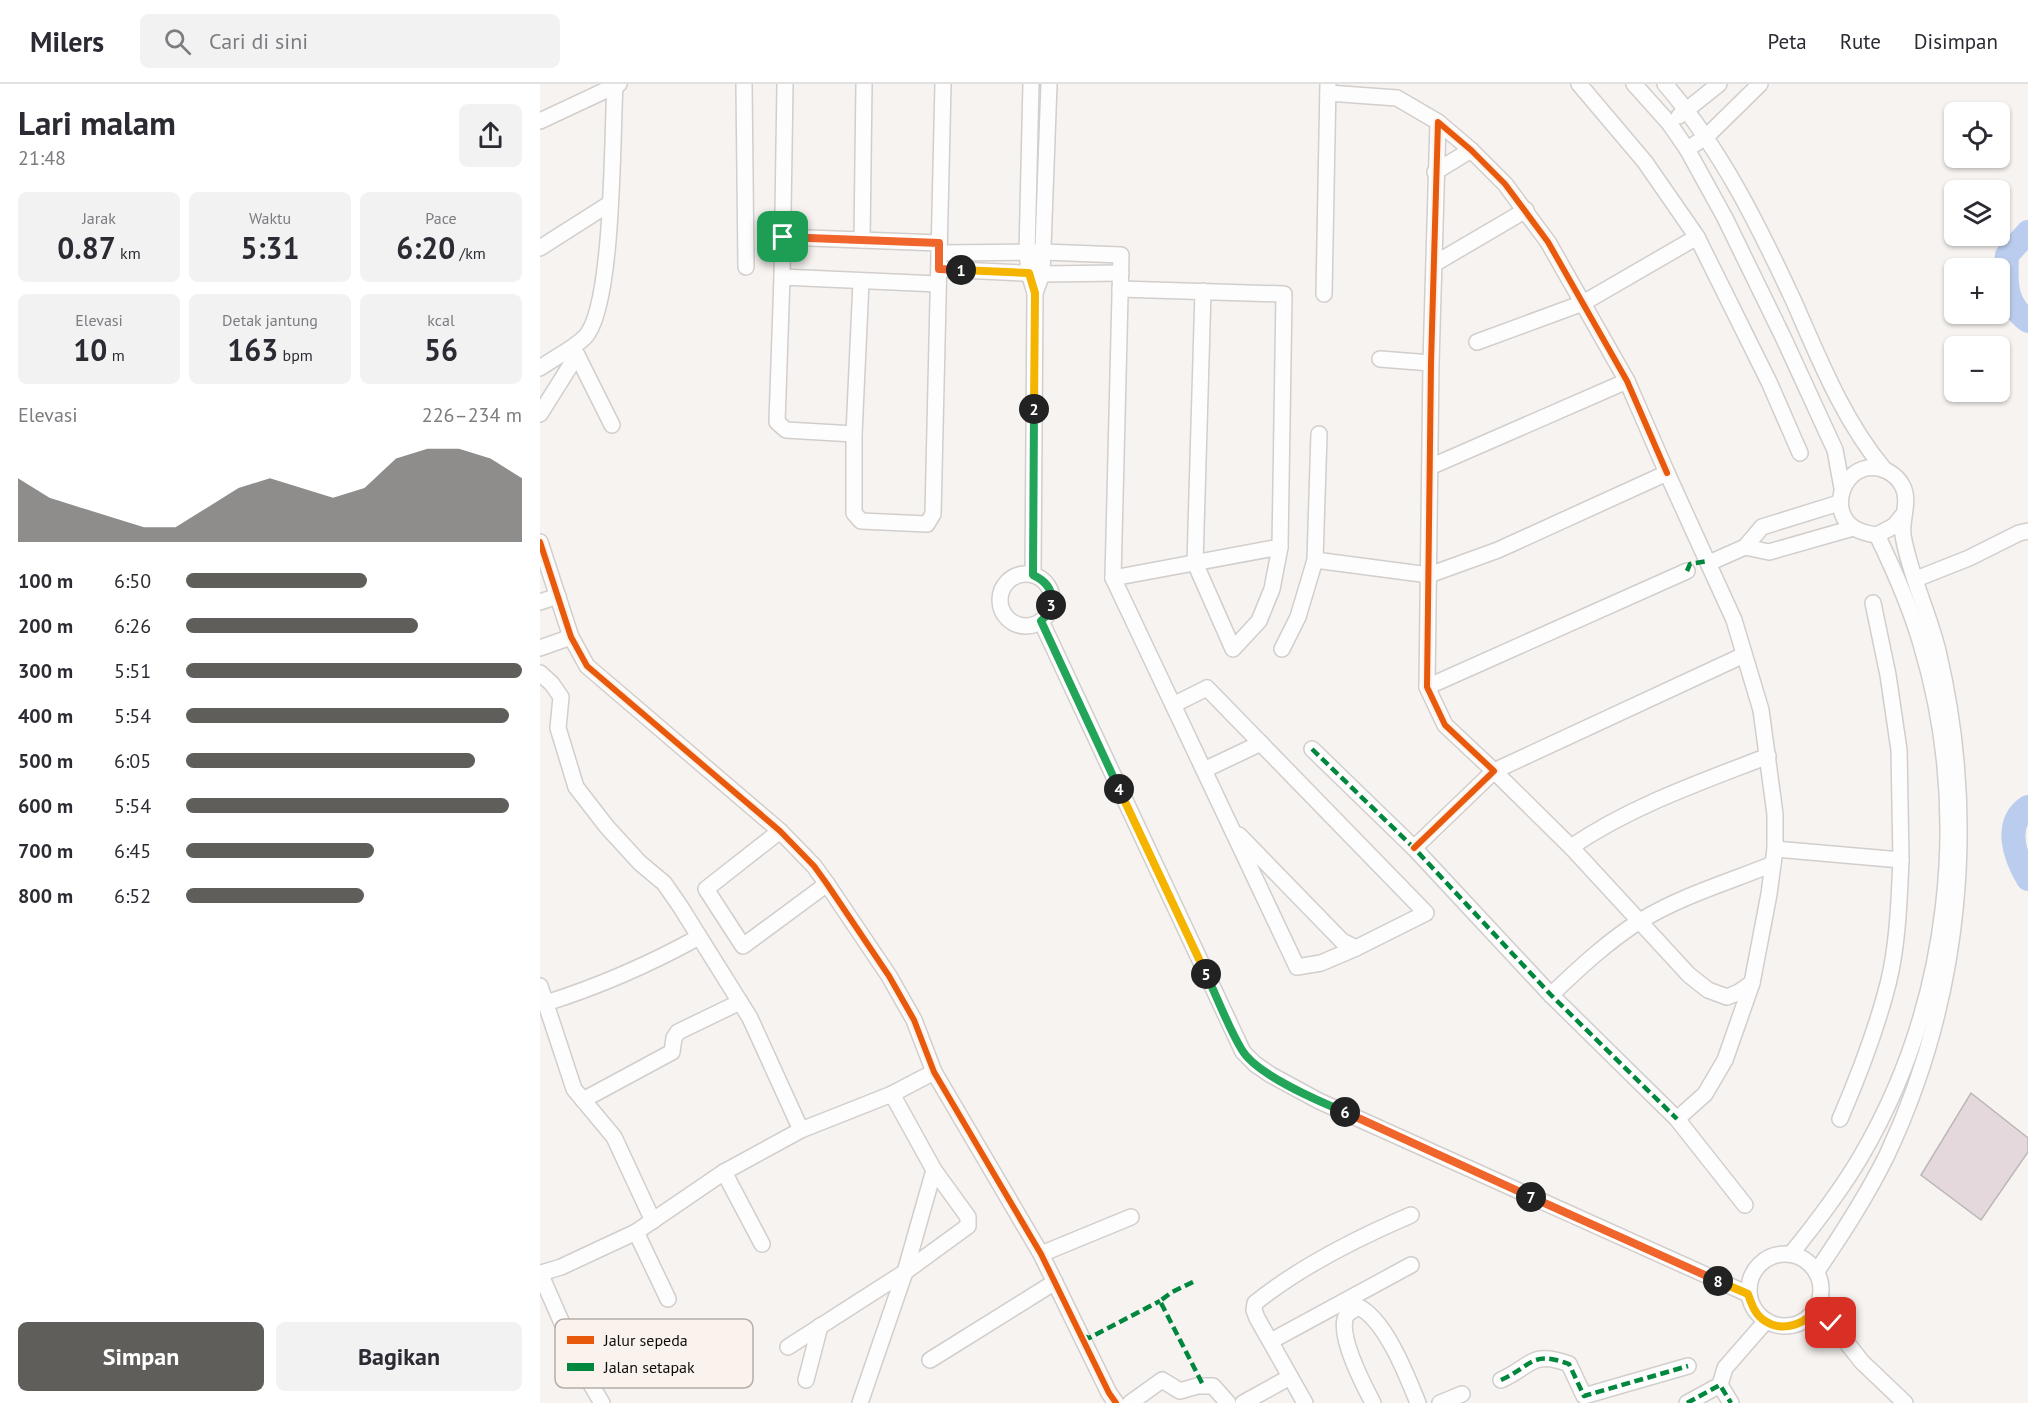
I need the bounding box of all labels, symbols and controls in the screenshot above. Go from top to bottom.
search box [140,14,560,68]
text: Milers [30,23,104,60]
icon: search [161,25,194,58]
text: Cari di sini [209,27,308,55]
text: Peta [1767,28,1807,55]
text: Rute [1840,28,1881,55]
text: Disimpan [1914,28,1998,55]
text: Lari malam [18,101,176,144]
map controls [1944,102,2010,402]
button: locate [1944,102,2010,168]
button: share [459,104,522,167]
text: 21:48 [18,145,66,171]
button: layers [1944,180,2010,246]
text: Jarak [82,208,116,228]
text: Waktu [249,208,291,228]
text: Pace [425,208,457,228]
pin [757,211,808,262]
icon: arrive [766,220,799,253]
text: 0.87 [57,228,116,267]
text: 5:31 [240,228,300,267]
text: 6:20 [396,228,455,267]
text: km [116,243,141,263]
text: /km [455,243,486,263]
pin: 1 [946,255,976,285]
button: + [1944,258,2010,324]
text: 1 [956,260,966,280]
text: Elevasi [75,310,123,330]
text: Detak jantung [222,310,318,330]
text: kcal [427,310,455,330]
text: 10 [73,330,107,369]
text: 163 [227,330,278,369]
text: 56 [424,330,458,369]
button: − [1944,336,2010,402]
text: m [107,345,125,365]
text: bpm [278,345,313,365]
pin: 2 [1019,394,1049,424]
text: 2 [1029,399,1039,419]
text: Elevasi [18,402,78,428]
text: 226–234 m [422,402,522,428]
text: 100 m [18,568,73,594]
text: 6:50 [114,568,151,594]
pin: 3 [1036,590,1066,620]
text: 3 [1046,595,1056,615]
text: 200 m [18,613,73,639]
text: 6:26 [114,613,151,639]
text: 300 m [18,658,73,684]
text: 5:51 [114,658,151,684]
text: 400 m [18,703,73,729]
text: 5:54 [114,703,151,729]
text: 500 m [18,748,73,774]
text: 6:05 [114,748,151,774]
pin: 4 [1104,774,1134,804]
text: 4 [1114,779,1124,799]
text: 600 m [18,793,73,819]
text: 5:54 [114,793,151,819]
text: 700 m [18,838,73,864]
text: 6:45 [114,838,151,864]
text: 800 m [18,883,73,909]
text: 6:52 [114,883,151,909]
pin: 5 [1191,959,1221,989]
text: 5 [1201,964,1211,984]
pin: 6 [1330,1097,1360,1127]
text: 6 [1340,1102,1350,1122]
pin: 7 [1516,1182,1546,1212]
text: 7 [1526,1187,1536,1207]
pin: 8 [1703,1266,1733,1296]
text: 8 [1713,1271,1723,1291]
pin [1805,1297,1856,1348]
icon: check [1814,1306,1847,1339]
legend [555,1319,753,1388]
button: Simpan [18,1322,264,1391]
button: Bagikan [276,1322,522,1391]
text: Jalur sepeda [603,1330,688,1350]
text: Jalan setapak [603,1357,695,1377]

